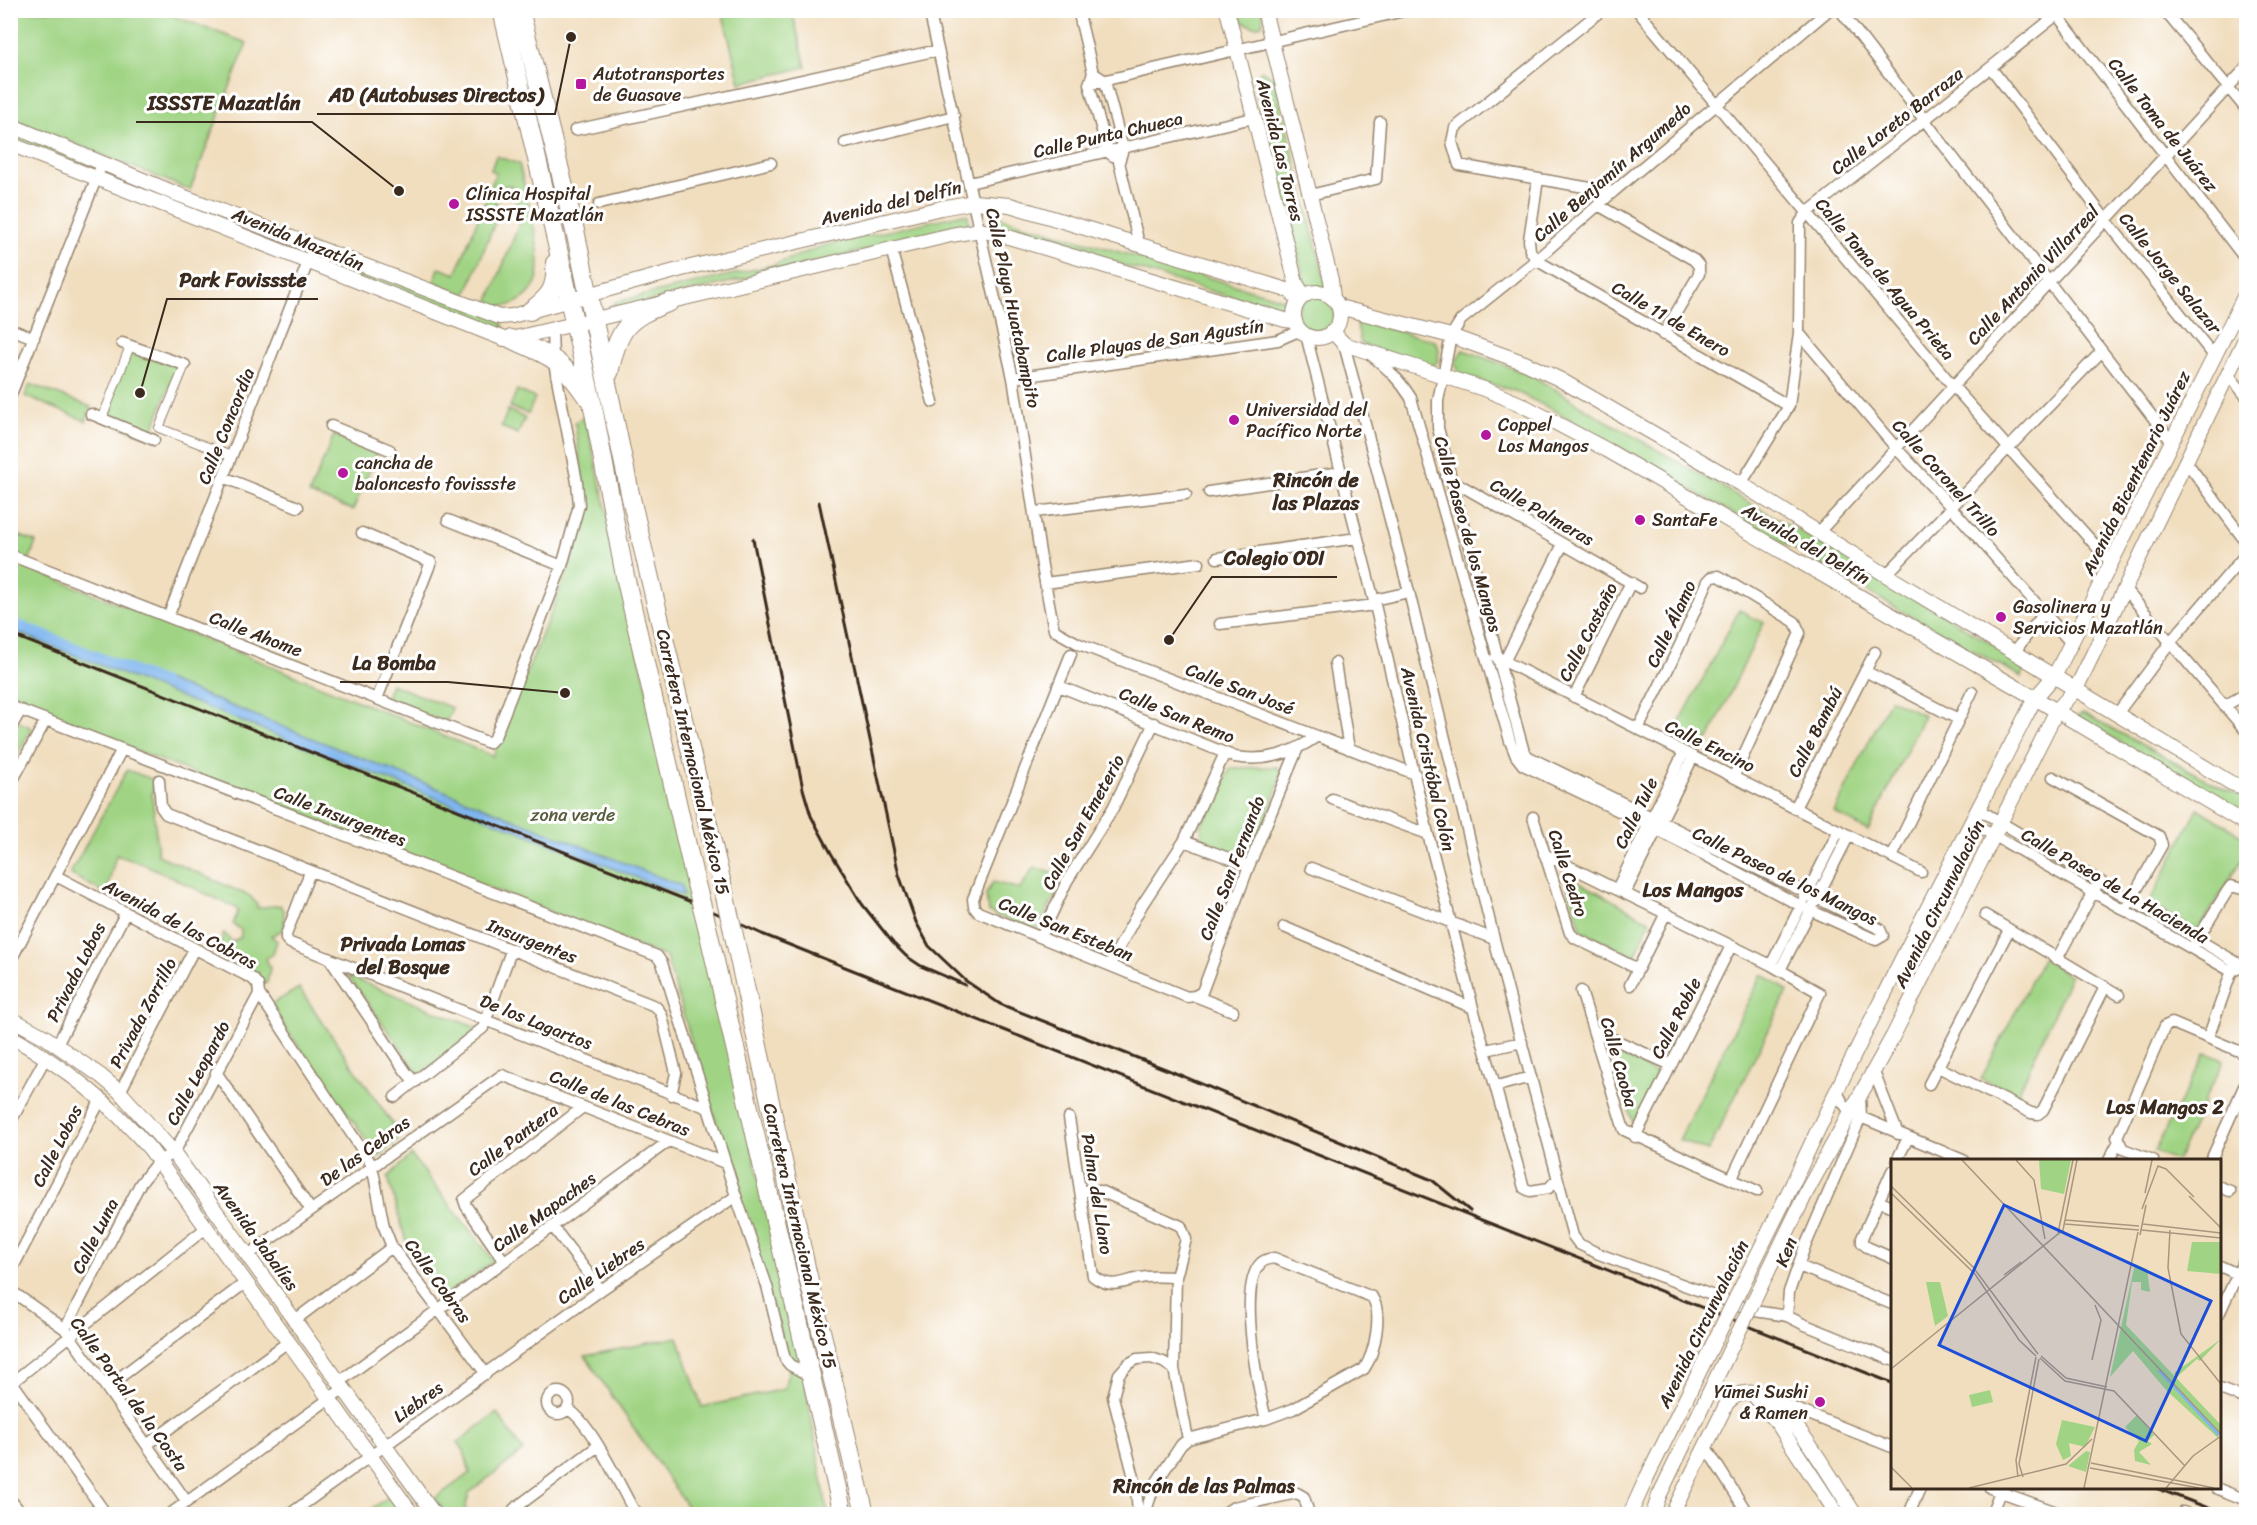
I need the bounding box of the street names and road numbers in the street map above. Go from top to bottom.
street label: Calle Toma de Juárez [2100,50,2227,200]
street label: Calle Loreto Barraza [1823,58,1971,183]
street label: Avenida Las Torres [1247,74,1313,226]
street label: Calle Benjamín Argumedo [1525,94,1699,250]
street label: Calle Punta Chueca [1030,102,1186,168]
street label: Avenida del Delfín [816,171,965,235]
street label: Calle Toma de Agua Prieta [1807,190,1963,368]
street label: Calle Antonio Villarreal [1959,196,2108,353]
street label: Avenida Mazatlán [226,198,369,280]
street label: Calle Playa Huatabampito [976,205,1050,411]
street label: Calle Jorge Salazar [2110,205,2231,343]
street label: Calle 11 de Enero [1605,272,1737,366]
street label: Calle Playas de San Agustín [1044,310,1266,372]
street label: Calle Concordia [188,363,264,489]
street label: Avenida Bicentenario Juárez [2072,365,2200,582]
street label: Calle Coronel Trillo [1884,411,2008,545]
street label: Calle Paseo de los Mangos [1425,432,1511,636]
street label: Calle Palmeras [1484,469,1601,555]
street label: Avenida del Delfín [1735,494,1876,594]
street label: Calle Álamo [1637,575,1705,673]
street label: Calle Castaño [1549,577,1627,687]
street label: Calle Ahome [205,602,307,666]
street label: Carretera Internacional México 15 [647,626,739,898]
street label: Calle San José [1181,654,1299,724]
street label: Avenida Cristóbal Colón [1391,663,1465,855]
street label: Calle San Remo [1114,677,1240,753]
street label: Calle Bambú [1778,681,1852,783]
street label: Calle Encino [1659,710,1761,782]
street label: Calle San Emeterio [1032,748,1134,896]
street label: Calle Tule [1605,772,1667,854]
street label: Calle Insurgentes [269,776,411,856]
street label: Calle San Fernando [1190,791,1274,945]
street label: Avenida Circunvalación [1884,814,1994,994]
street label: Calle Paseo de los Mangos [1687,817,1884,935]
street label: Calle Paseo de La Hacienda [2015,819,2216,953]
street label: Calle Cedro [1539,825,1597,921]
street label: Avenida de las Cobras [96,869,263,979]
street label: Calle San Esteban [994,887,1139,971]
street label: Insurgentes [481,909,582,973]
street label: Privada Lobos [37,916,115,1028]
street label: Privada Zorrillo [100,952,186,1074]
street label: Calle Roble [1642,971,1710,1065]
street label: De los Lagartos [475,985,598,1059]
street label: Calle Caoba [1591,1013,1647,1112]
street label: Calle Leopardo [157,1015,239,1131]
street label: Calle de las Cebras [545,1060,696,1146]
street label: Calle Pantera [460,1094,566,1185]
street label: Calle Lobos [23,1099,92,1193]
street label: Carretera Internacional México 15 [754,1100,846,1372]
street label: De las Cebras [313,1106,418,1195]
street label: Palma del Llano [1072,1131,1122,1257]
street label: Calle Mapaches [485,1163,603,1261]
street label: Avenida Jabalíes [204,1173,307,1298]
street label: Calle Luna [62,1193,128,1279]
street label: Calle Liebres [550,1228,652,1313]
street label: Calle Cobras [396,1232,480,1331]
street label: Ken [1766,1232,1806,1272]
street label: Avenida Circunvalación [1648,1234,1758,1414]
street label: Calle Portal de la Costa [62,1310,197,1479]
street label: Liebres [386,1372,450,1431]

